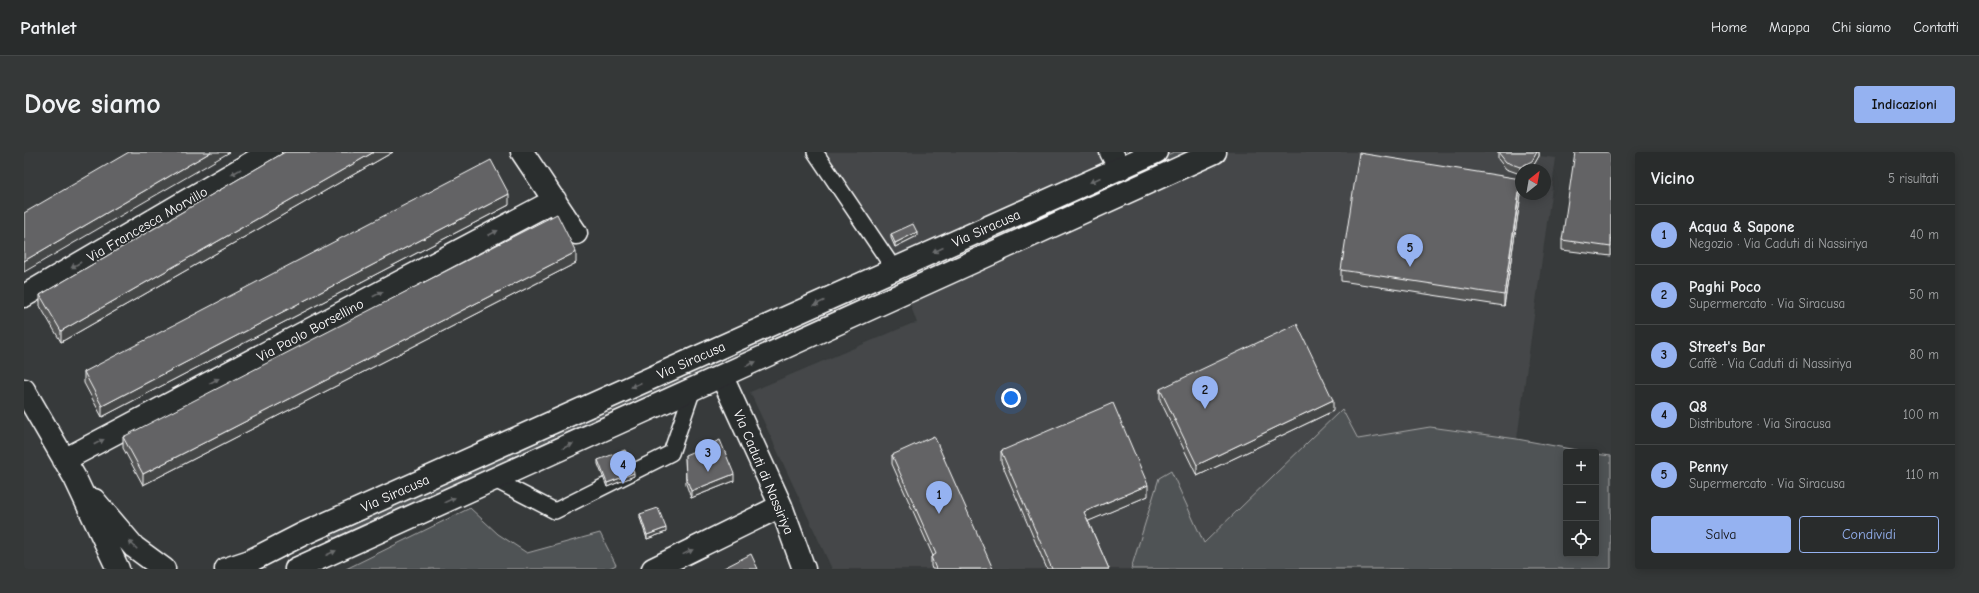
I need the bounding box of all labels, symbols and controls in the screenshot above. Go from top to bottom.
text: Pathlet [20,17,76,39]
text: Home [1711,19,1747,36]
text: Mappa [1769,19,1810,36]
text: Chi siamo [1832,19,1891,36]
text: Contatti [1913,19,1959,36]
button: Indicazioni [1854,86,1955,123]
text: Dove siamo [24,88,161,120]
north arrow [1515,164,1551,200]
one-way arrow [230,168,242,175]
text: Vicino [1651,169,1694,188]
text: 5 risultati [1888,171,1939,186]
one-way arrow [1089,177,1100,183]
street label: Via Francesca Morvillo [84,183,211,266]
street label: Via Siracusa [949,206,1023,251]
text: Acqua & Sapone [1689,218,1794,236]
text: 1 [1661,227,1667,242]
text: 40 m [1910,227,1939,242]
one-way arrow [487,229,499,236]
pin: 5 [1397,234,1423,267]
text: Negozio · Via Caduti di Nassiriya [1689,236,1868,251]
one-way arrow [931,247,943,253]
one-way arrow [70,262,82,269]
text: Paghi Poco [1689,278,1761,296]
text: 2 [1661,287,1667,302]
text: 50 m [1909,287,1939,302]
one-way arrow [372,291,384,297]
street label: Via Paolo Borsellino [254,295,367,366]
text: Supermercato · Via Siracusa [1689,296,1845,311]
one-way arrow [813,300,824,306]
street label: Via Siracusa [654,338,728,383]
text: Street's Bar [1689,338,1765,356]
text: 3 [1661,347,1667,362]
text: 80 m [1909,347,1939,362]
text: Caffè · Via Caduti di Nassiriya [1689,356,1852,371]
one-way arrow [745,361,756,367]
pin: 2 [1192,376,1218,409]
one-way arrow [208,378,220,384]
one-way arrow [631,382,642,388]
your location [1001,388,1021,408]
text: Q8 [1689,398,1707,416]
street label: Via Caduti di Nassiriya [730,407,797,537]
text: 4 [1661,407,1667,422]
text: 100 m [1903,407,1939,422]
text: Distributore · Via Siracusa [1689,416,1831,431]
one-way arrow [93,439,105,446]
pin: 3 [695,439,721,472]
one-way arrow [563,443,574,449]
map controls [1563,449,1599,557]
button: + [1563,449,1599,485]
pin: 4 [610,451,636,484]
text: Penny [1689,458,1728,476]
text: 5 [1661,467,1667,482]
text: 110 m [1906,467,1939,482]
street label: Via Siracusa [358,471,432,516]
text: Supermercato · Via Siracusa [1689,476,1845,491]
pin: 1 [926,481,952,514]
button: − [1563,485,1599,521]
one-way arrow [444,497,456,503]
button: Salva [1651,516,1791,553]
button: Condividi [1799,516,1939,553]
button: locate [1563,521,1599,557]
one-way arrow [128,540,138,550]
one-way arrow [683,549,694,555]
one-way arrow [326,550,337,556]

